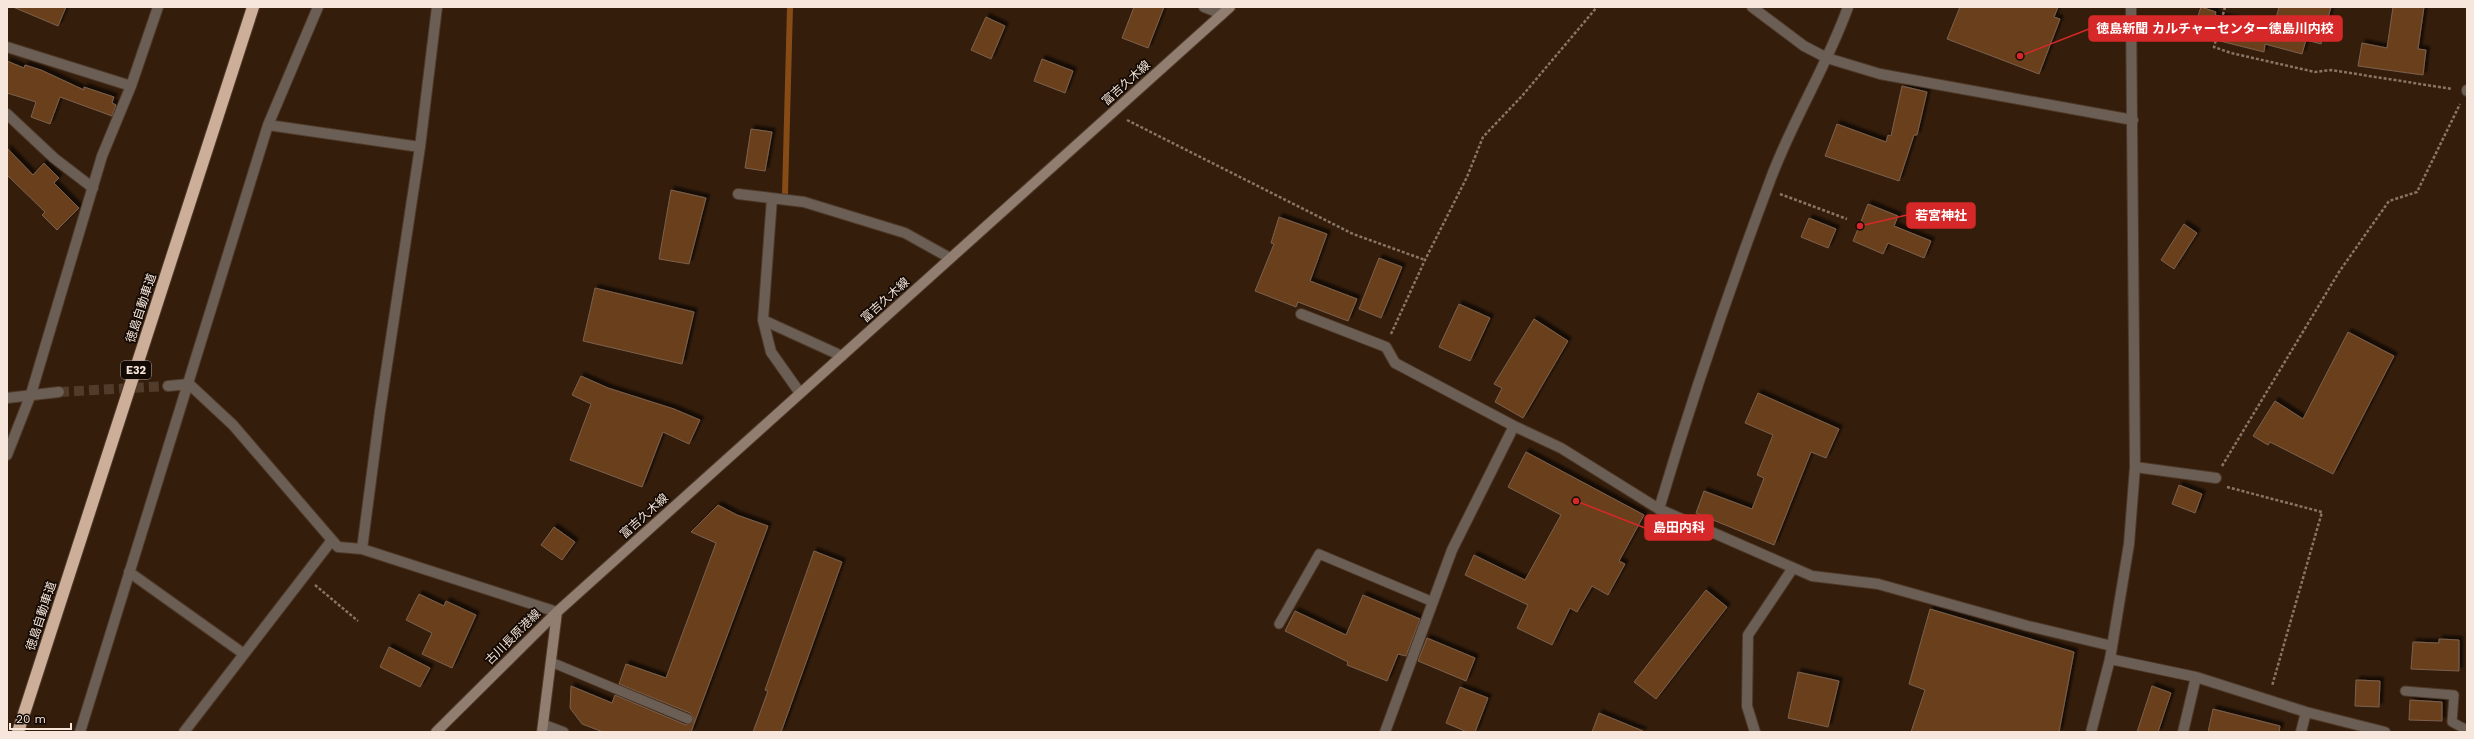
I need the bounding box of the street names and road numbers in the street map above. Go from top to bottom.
street label: 富吉久木線 [1099,58,1153,108]
street label: 徳島自動車道 [123,272,159,344]
street label: 富吉久木線 [858,275,912,325]
road number: E32 [121,361,151,379]
street label: 富吉久木線 [617,491,671,541]
street label: 徳島自動車道 [23,580,59,652]
street label: 古川長原港線 [483,607,543,667]

